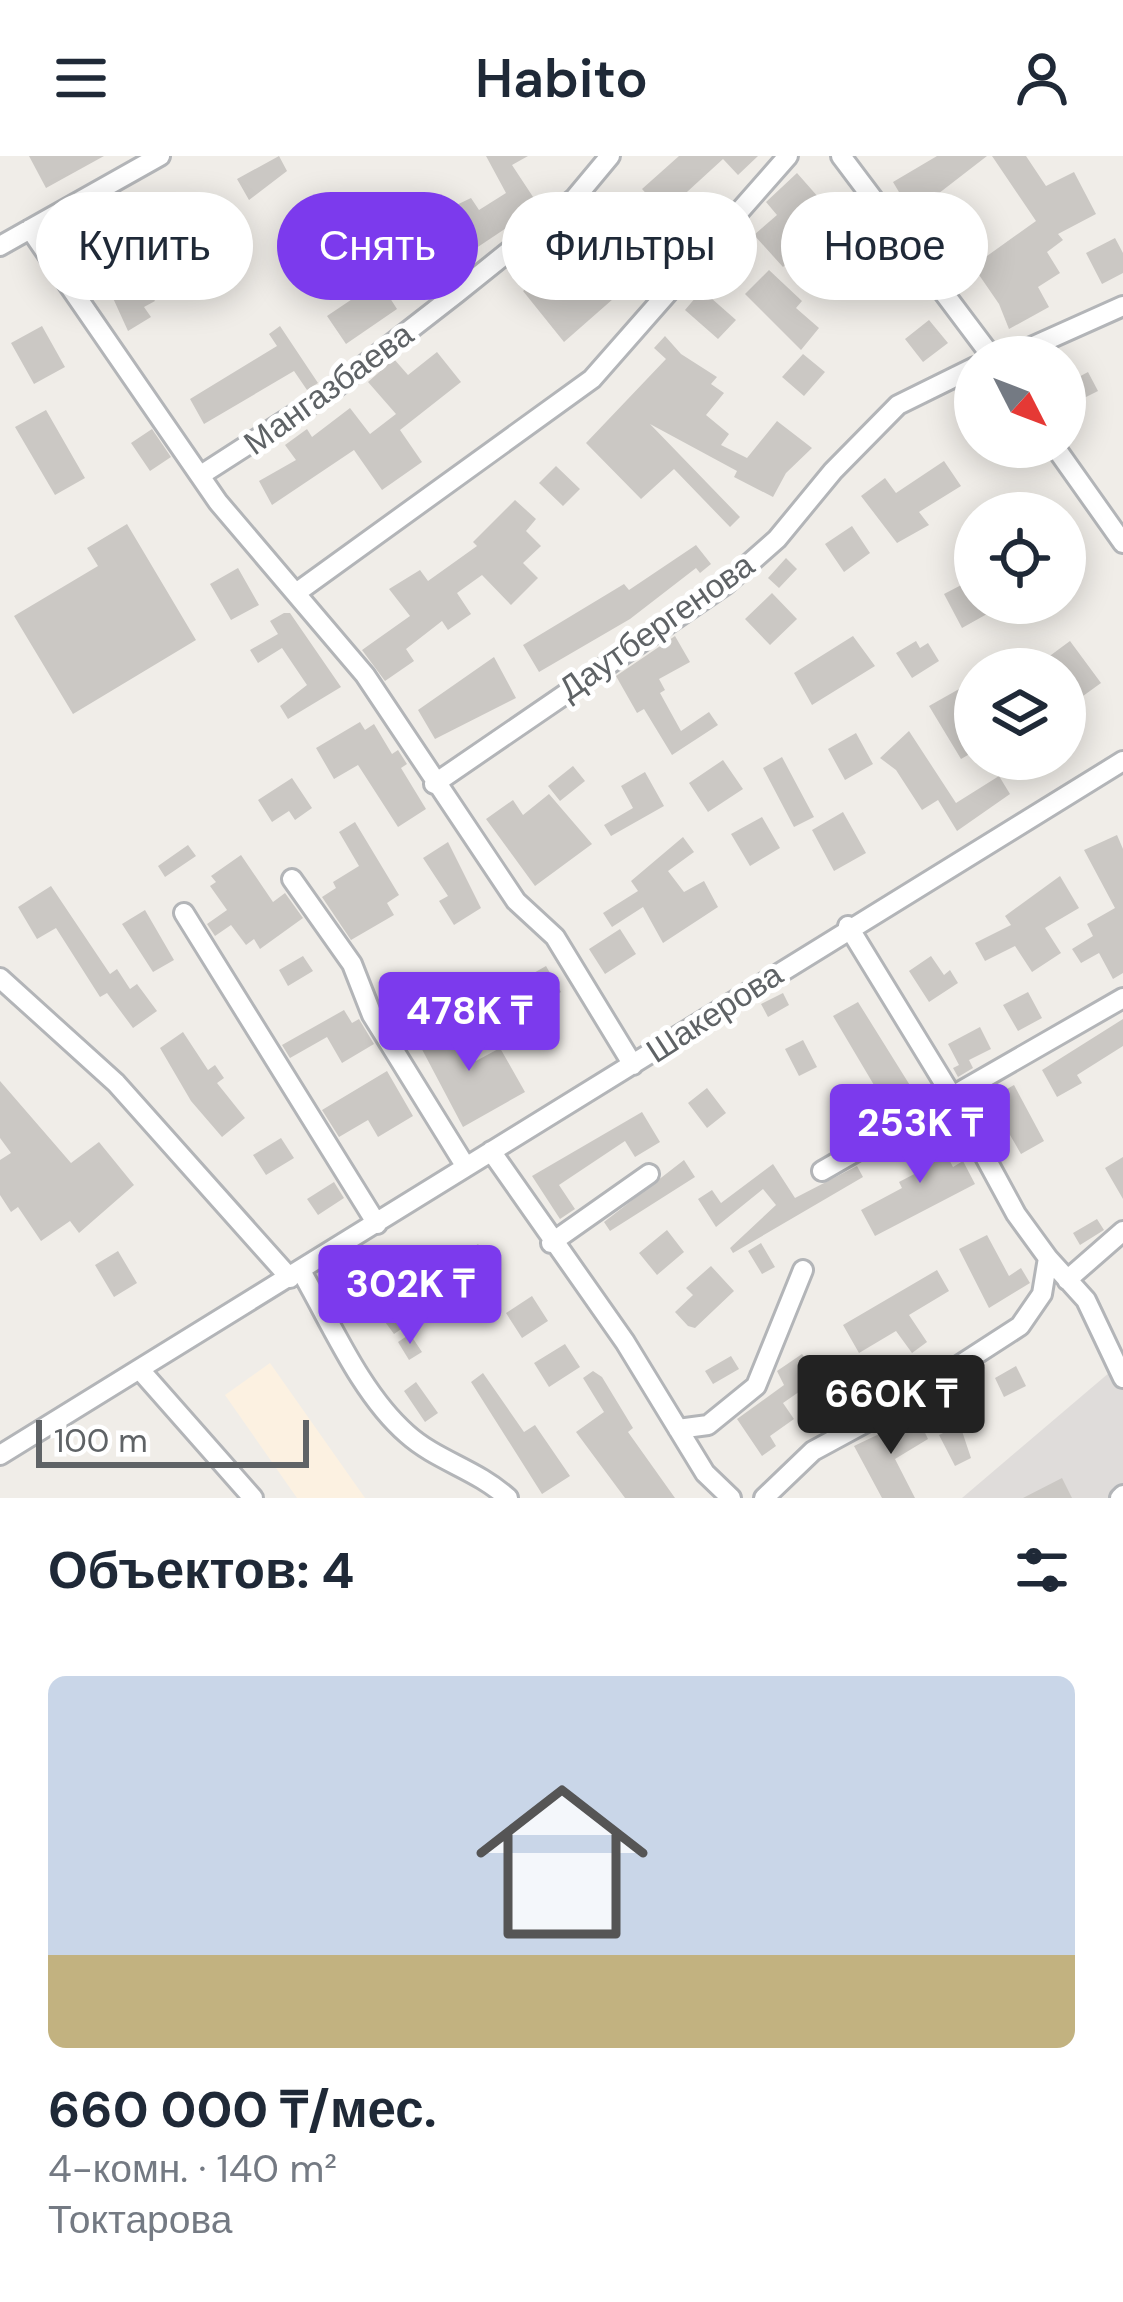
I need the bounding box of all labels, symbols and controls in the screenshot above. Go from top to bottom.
text: Habito [475,43,648,114]
icon: menu [48,45,114,111]
icon: person [1009,45,1075,111]
chip: Купить [36,192,253,300]
chip: Снять [277,192,478,300]
chip: Фильтры [502,192,757,300]
chip: Новое [781,192,988,300]
street label: Мангазбаева [235,312,422,464]
north arrow [954,336,1086,468]
map controls [954,336,1086,780]
button: locate [954,492,1086,624]
street label: Даутбергенова [550,543,763,710]
button: layers [954,648,1086,780]
street label: Шакерова [638,952,791,1072]
pin: 478K ₸ [371,972,567,1074]
text: 478K ₸ [406,985,532,1036]
pin: 253K ₸ [822,1084,1018,1186]
text: 253K ₸ [857,1097,983,1148]
pin: 302K ₸ [312,1245,508,1347]
text: 302K ₸ [345,1258,475,1309]
pin: 660K ₸ [793,1355,989,1457]
text: 660K ₸ [825,1368,957,1419]
scale bar [36,1414,309,1467]
text: 100 m [54,1419,148,1462]
text: Объектов: 4 [48,1537,354,1604]
icon: filters [1009,1537,1075,1603]
icon: home [454,1754,670,1970]
text: 660 000 ₸/мес. [48,2076,437,2143]
text: 4-комн. · 140 m² [48,2143,337,2194]
text: Токтарова [48,2194,232,2245]

